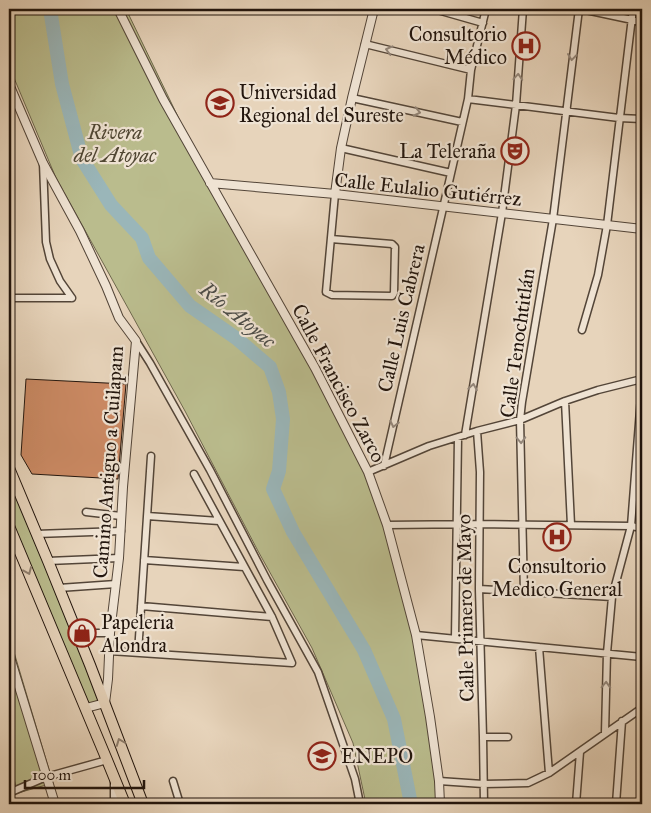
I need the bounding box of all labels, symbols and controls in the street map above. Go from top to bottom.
place label: Consultorio Médico [409,22,507,69]
hospital icon: Consultorio Médico [511,31,541,61]
one-way arrow [385,45,394,56]
one-way arrow [568,53,578,61]
one-way arrow [512,73,523,81]
place label: Universidad Regional del Sureste [239,80,404,128]
school or university icon: Universidad Regional del Sureste [205,88,235,118]
one-way arrow [412,106,421,117]
park label: Rivera del Atoyac [73,120,157,167]
theatre icon: La Teleraña [500,136,530,166]
place label: La Teleraña [399,139,497,163]
street label: Calle Eulalio Gutiérrez [333,167,523,211]
street label: Calle Luis Cabrera [372,241,430,394]
street label: Calle Tenochtitlán [495,267,539,419]
water label: Río Atoyac [194,276,282,354]
street label: Calle Francisco Zarco [287,300,391,466]
street label: Camino Antiguo a Cuilapam [88,345,129,579]
one-way arrow [468,383,478,391]
one-way arrow [389,420,400,429]
one-way arrow [516,437,526,445]
street label: Calle Primero de Mayo [451,514,479,702]
hospital icon: Consultorio Medico General [542,522,572,552]
place label: Consultorio Medico General [492,554,623,601]
one-way arrow [21,566,32,575]
place label: Papeleria Alondra [100,610,175,657]
shop icon: Papeleria Alondra [67,618,97,648]
one-way arrow [601,680,611,688]
one-way arrow [116,738,126,747]
school or university icon: ENEPO [307,741,337,771]
place label: ENEPO [341,744,413,768]
scale bar [25,758,144,790]
text: 100 m [32,766,72,784]

